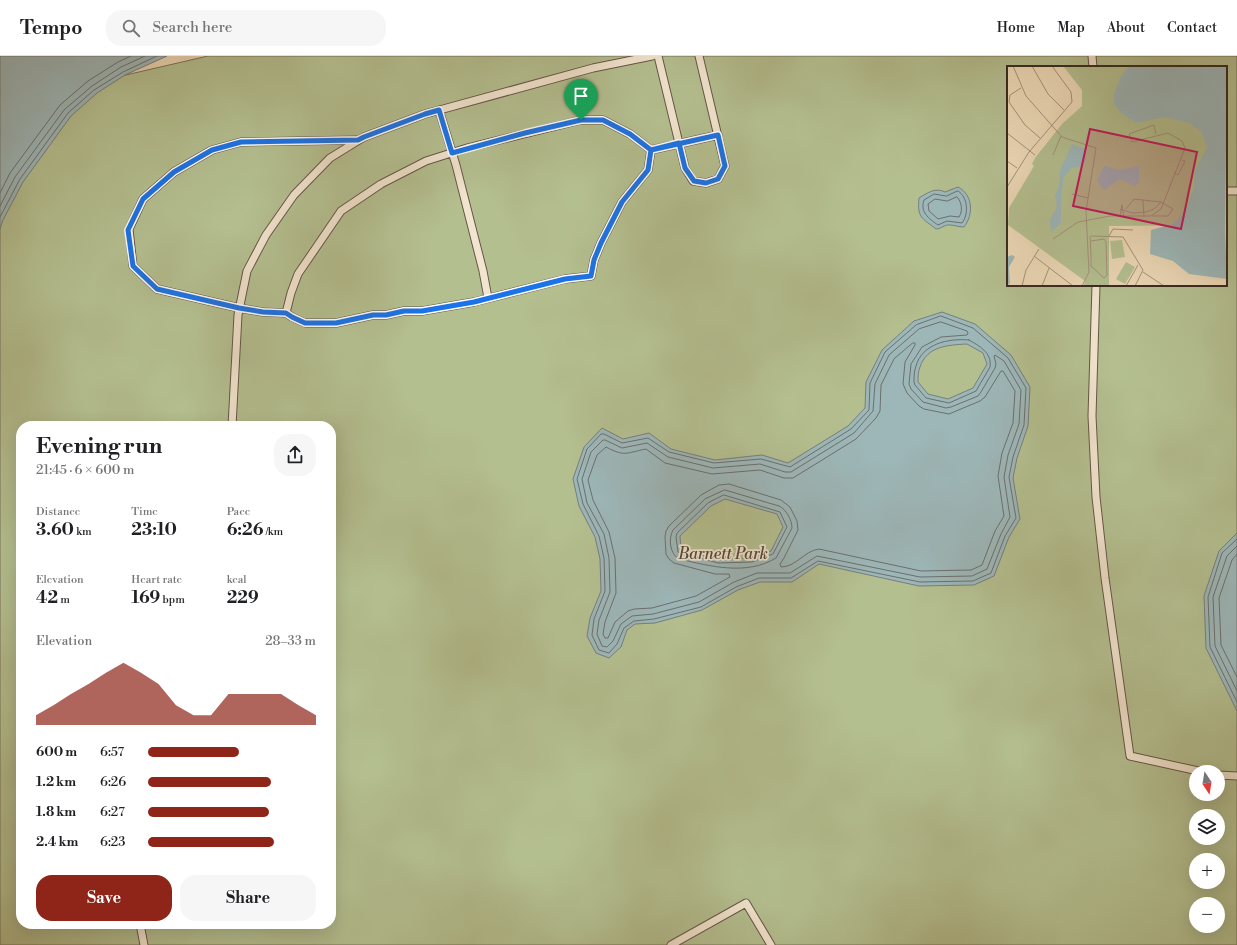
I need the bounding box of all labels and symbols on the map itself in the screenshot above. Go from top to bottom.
inset map [1007,66,1227,286]
pin [564,79,598,120]
park label: Barnett Park [677,544,768,564]
north arrow [1189,765,1225,801]

